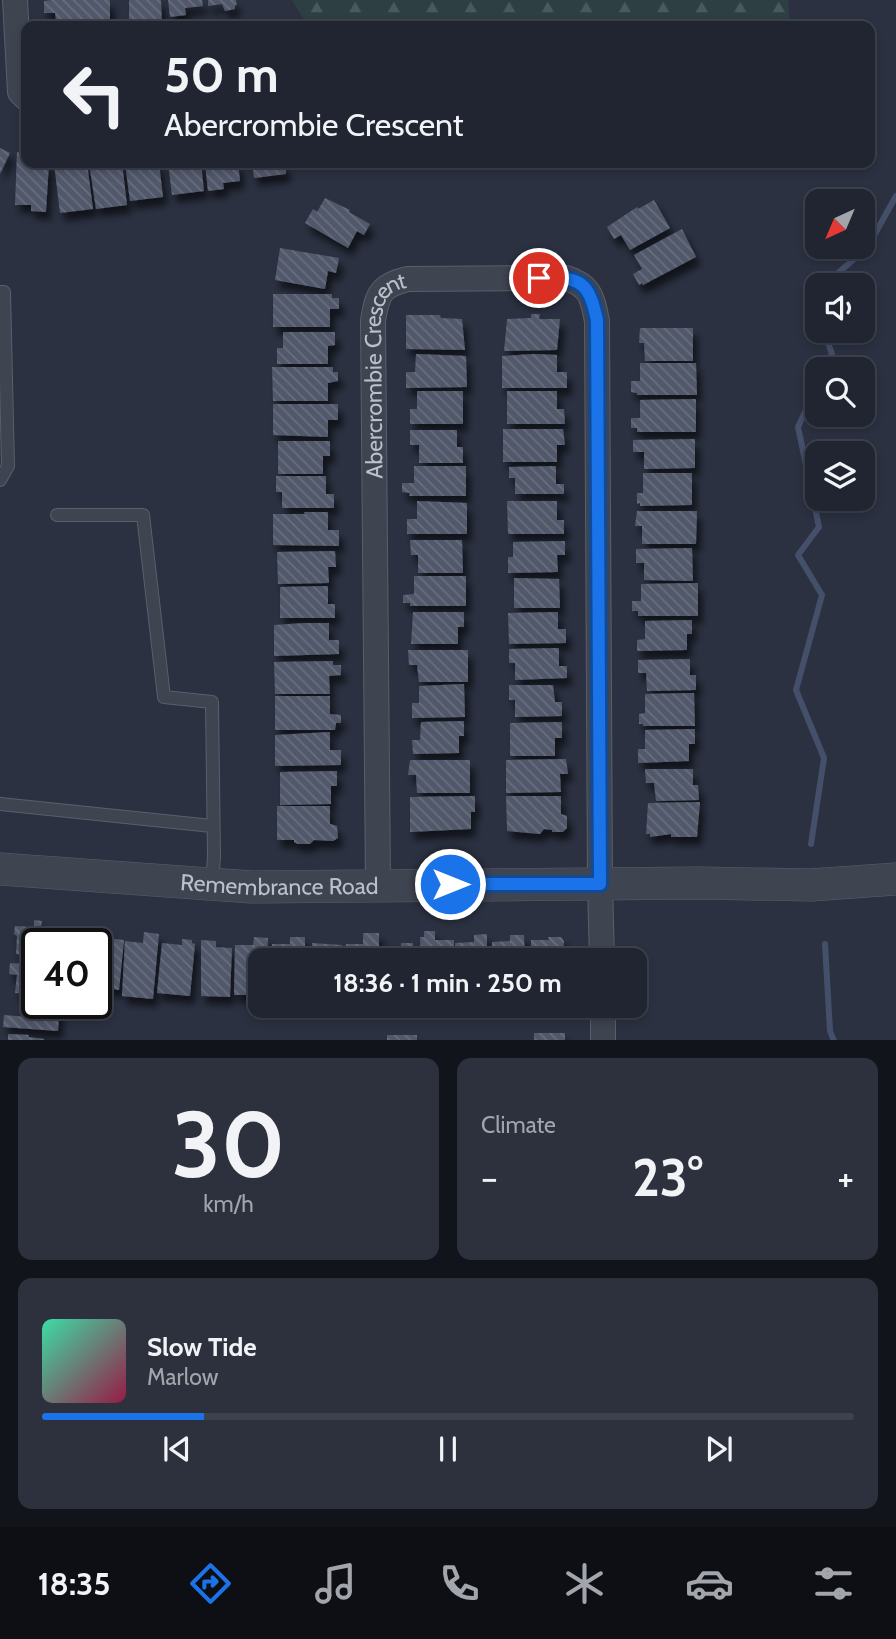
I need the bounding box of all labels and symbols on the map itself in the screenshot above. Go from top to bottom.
north arrow [805,189,875,259]
pin [509,248,569,308]
street label: Abercrombie Crescent [359,266,409,479]
position arrow [413,847,487,921]
street label: Remembrance Road [179,868,379,901]
speed limit sign: 40 [21,928,112,1019]

